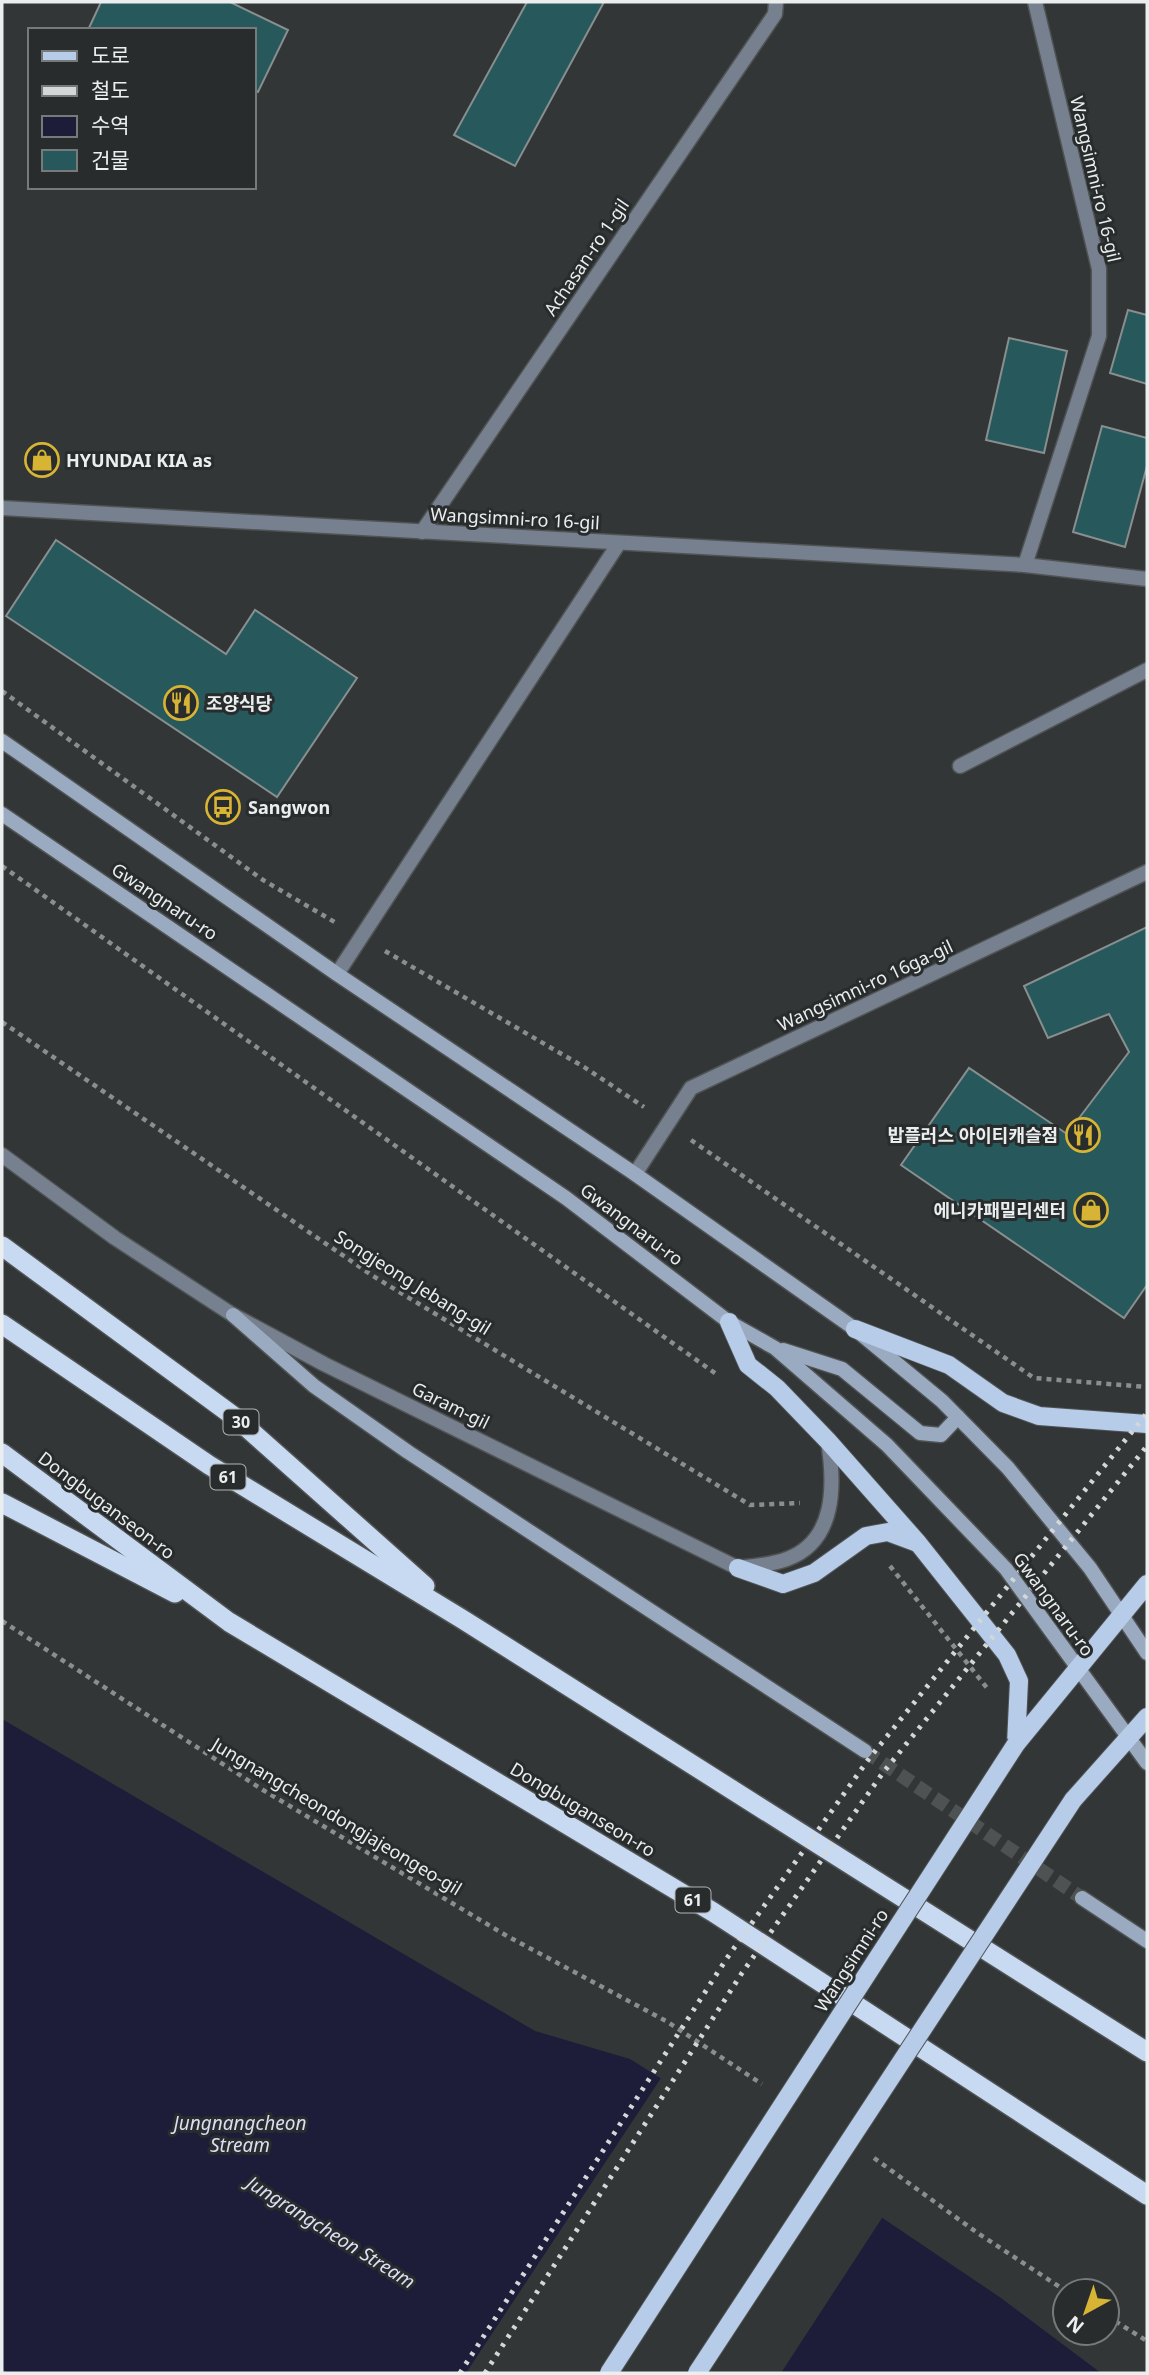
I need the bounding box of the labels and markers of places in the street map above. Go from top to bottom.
shop icon: HYUNDAI KIA as [23,441,61,479]
place label: HYUNDAI KIA as [66,448,212,472]
restaurant icon: 조양식당 [162,684,200,722]
place label: 조양식당 [206,691,272,715]
bus stop icon: Sangwon [204,788,242,826]
place label: Sangwon [248,795,330,819]
restaurant icon: 밥플러스 아이티캐슬점 [1064,1116,1102,1154]
place label: 밥플러스 아이티캐슬점 [888,1123,1058,1147]
shop icon: 에니카패밀리센터 [1072,1191,1110,1229]
place label: 에니카패밀리센터 [934,1198,1066,1222]

